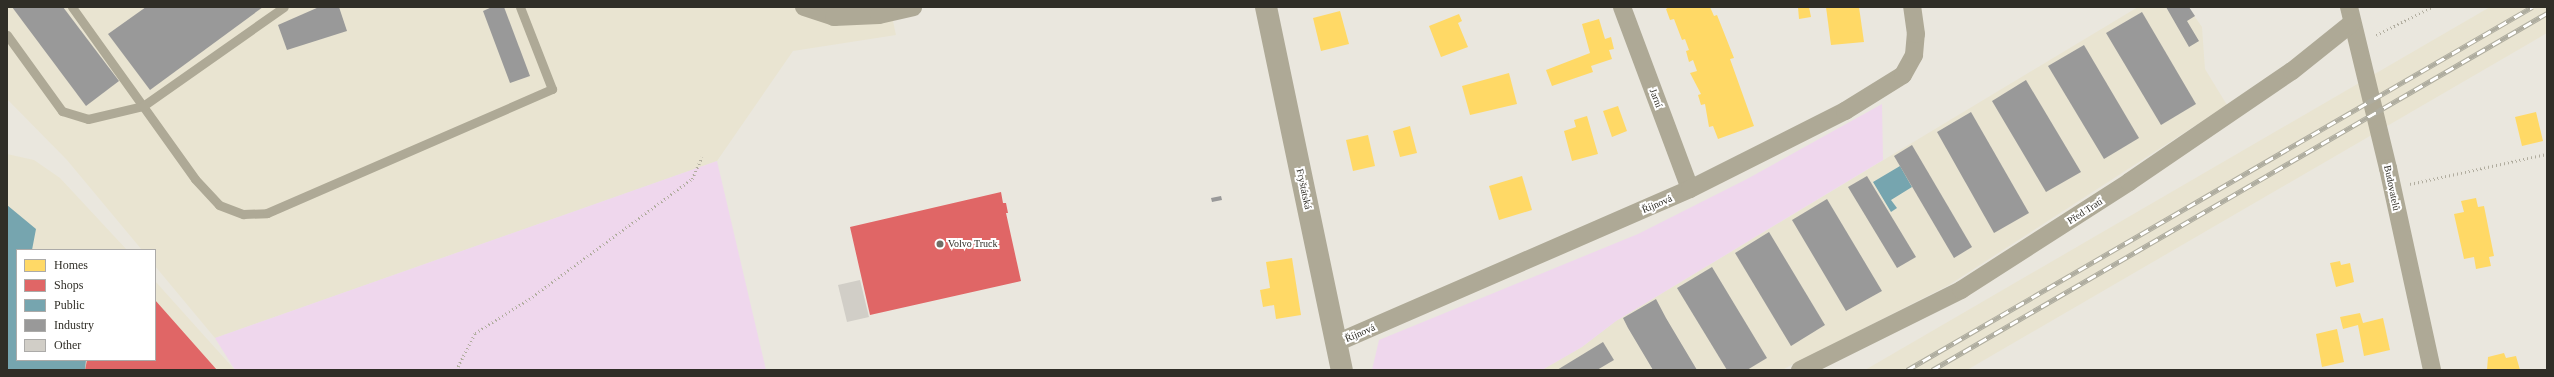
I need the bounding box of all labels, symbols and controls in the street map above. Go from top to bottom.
street label: Jarní [1647,87,1665,109]
street label: Budovatelů [2381,164,2403,212]
street label: Fryštátská [1294,168,1314,210]
street label: Říjnová [1640,192,1674,216]
street label: Před Tratí [2065,195,2105,227]
place label: Volvo Truck [948,238,998,250]
marker: Volvo Truck [935,239,945,249]
legend [16,249,156,361]
text: Homes [54,258,88,272]
text: Shops [54,278,83,292]
text: Public [54,298,85,312]
text: Industry [54,318,94,332]
street label: Říjnová [1343,321,1377,345]
text: Other [54,338,81,352]

